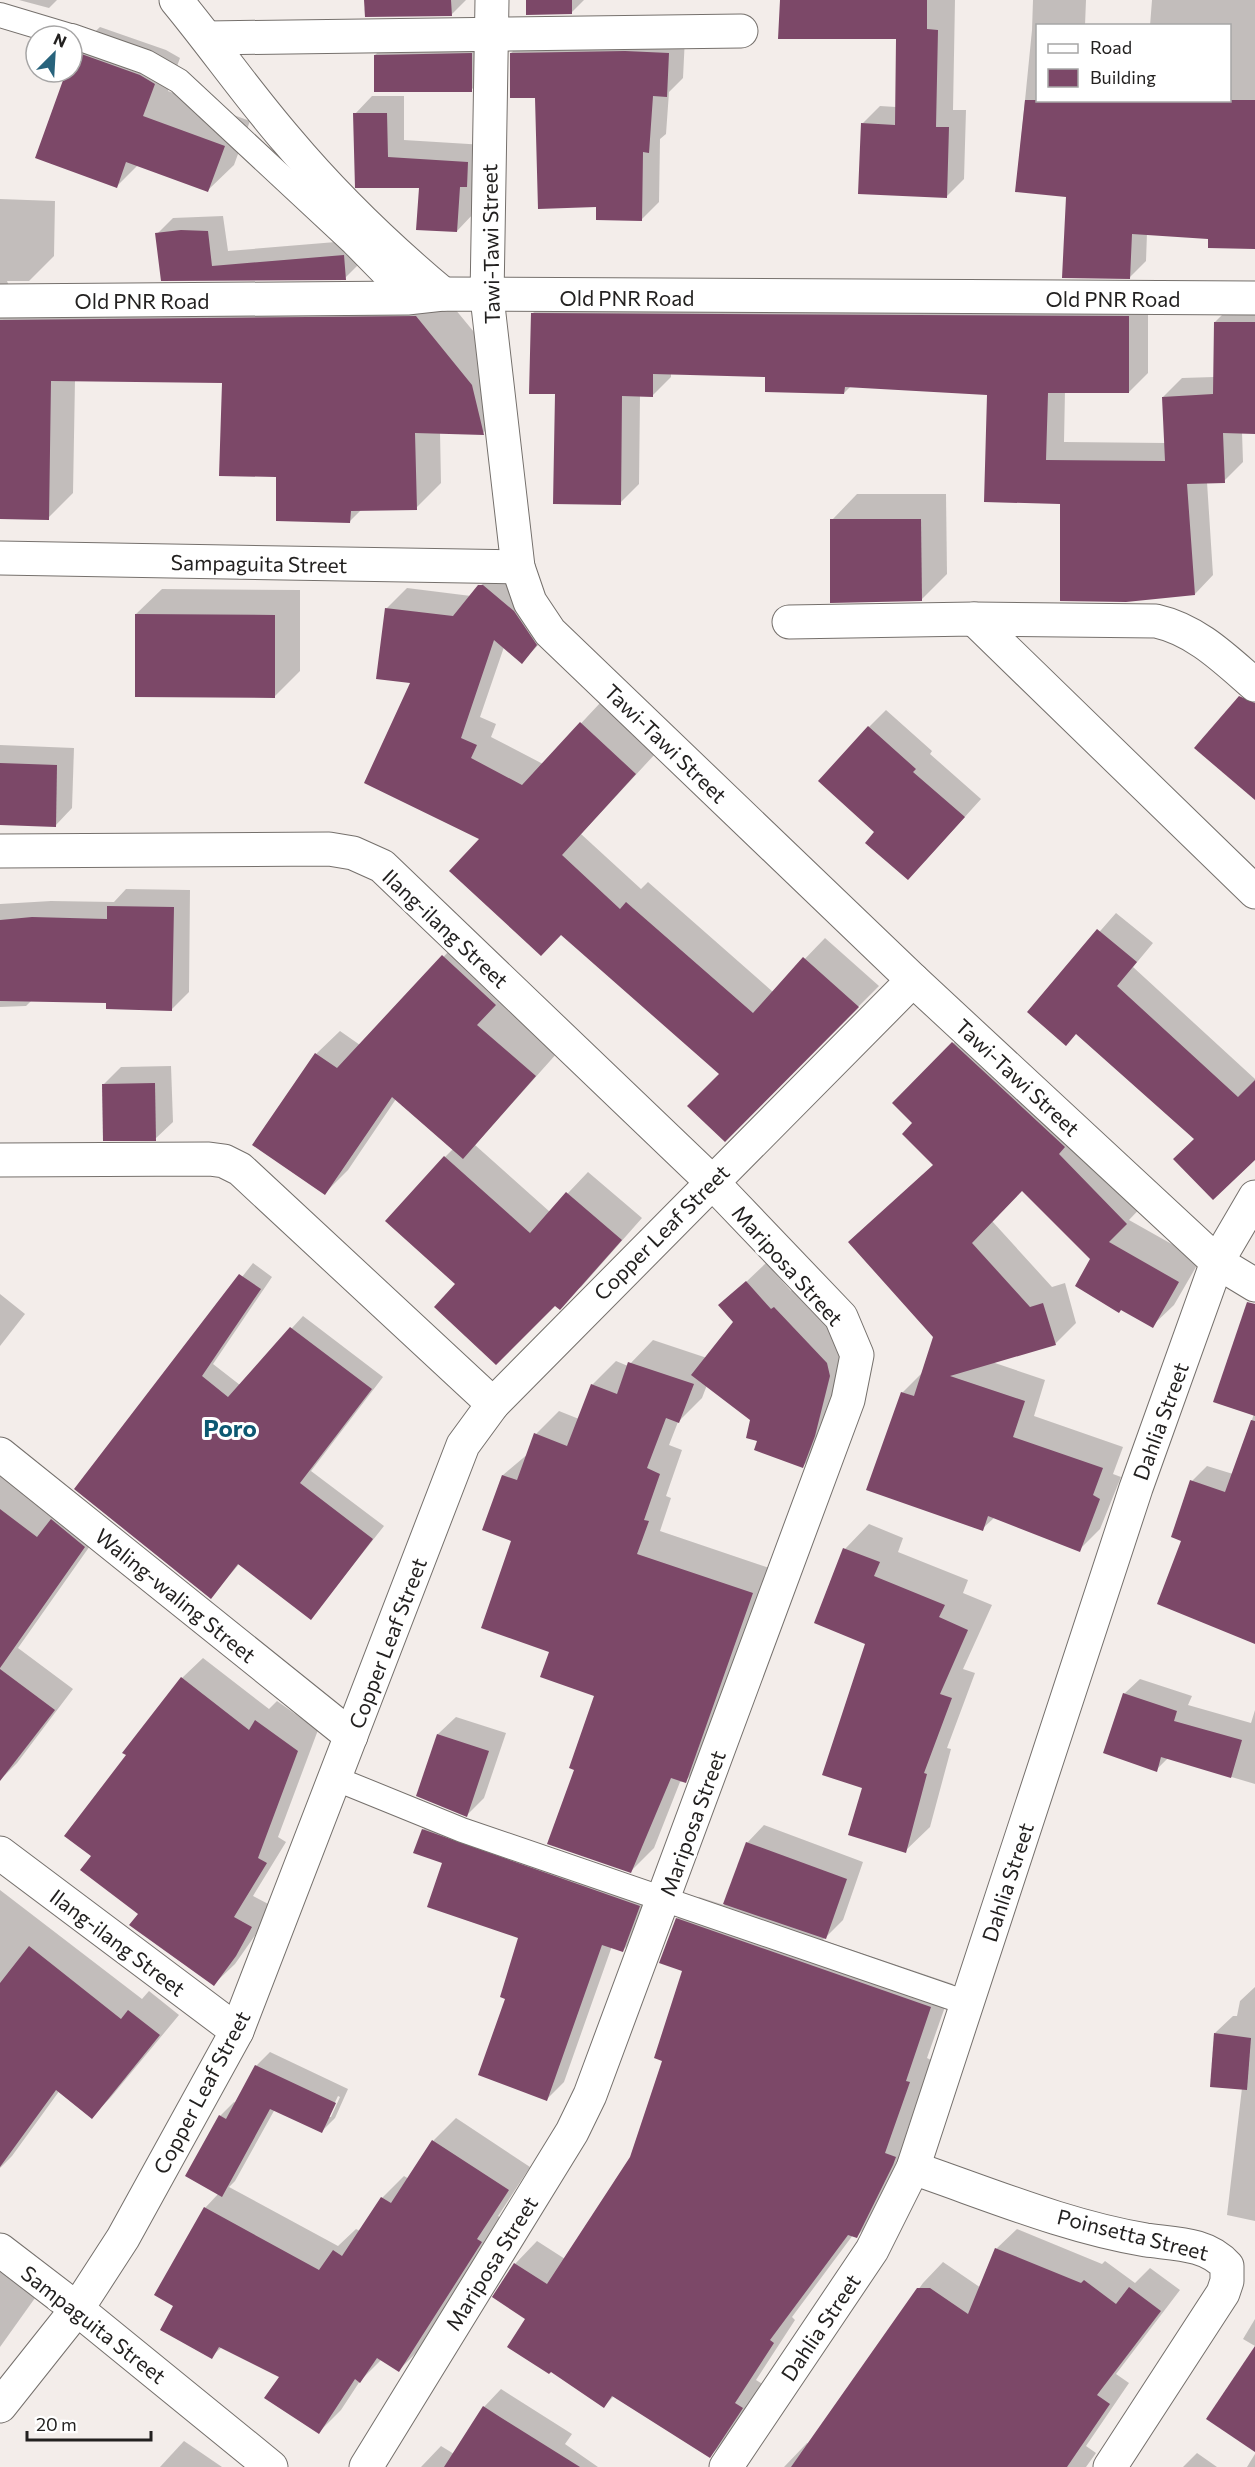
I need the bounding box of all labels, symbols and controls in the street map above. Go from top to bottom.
north arrow [24,24,84,84]
legend [1036,24,1231,102]
text: N [51,29,70,51]
text: Road [1090,36,1132,58]
text: Building [1090,66,1156,88]
street label: Tawi-Tawi Street [476,164,504,324]
street label: Old PNR Road [560,285,694,310]
street label: Old PNR Road [1046,286,1180,311]
street label: Old PNR Road [75,288,209,313]
street label: Sampaguita Street [171,549,347,577]
street label: Tawi-Tawi Street [600,678,732,808]
street label: Ilang-ilang Street [378,863,514,993]
street label: Tawi-Tawi Street [951,1013,1085,1141]
street label: Copper Leaf Street [588,1159,734,1305]
street label: Mariposa Street [727,1200,849,1330]
street label: Dahlia Street [1127,1359,1193,1483]
district label: Poro [203,1413,257,1442]
street label: Waling-waling Street [91,1523,261,1667]
street label: Copper Leaf Street [343,1554,431,1732]
street label: Mariposa Street [654,1747,730,1899]
street label: Dahlia Street [976,1819,1038,1945]
street label: Ilang-ilang Street [46,1883,190,2001]
street label: Copper Leaf Street [147,2006,255,2178]
street label: Mariposa Street [440,2191,542,2335]
street label: Poinsetta Street [1055,2203,1211,2265]
street label: Sampaguita Street [17,2260,171,2388]
street label: Dahlia Street [775,2269,865,2385]
scale bar [27,2404,152,2442]
text: 20 m [36,2413,77,2435]

